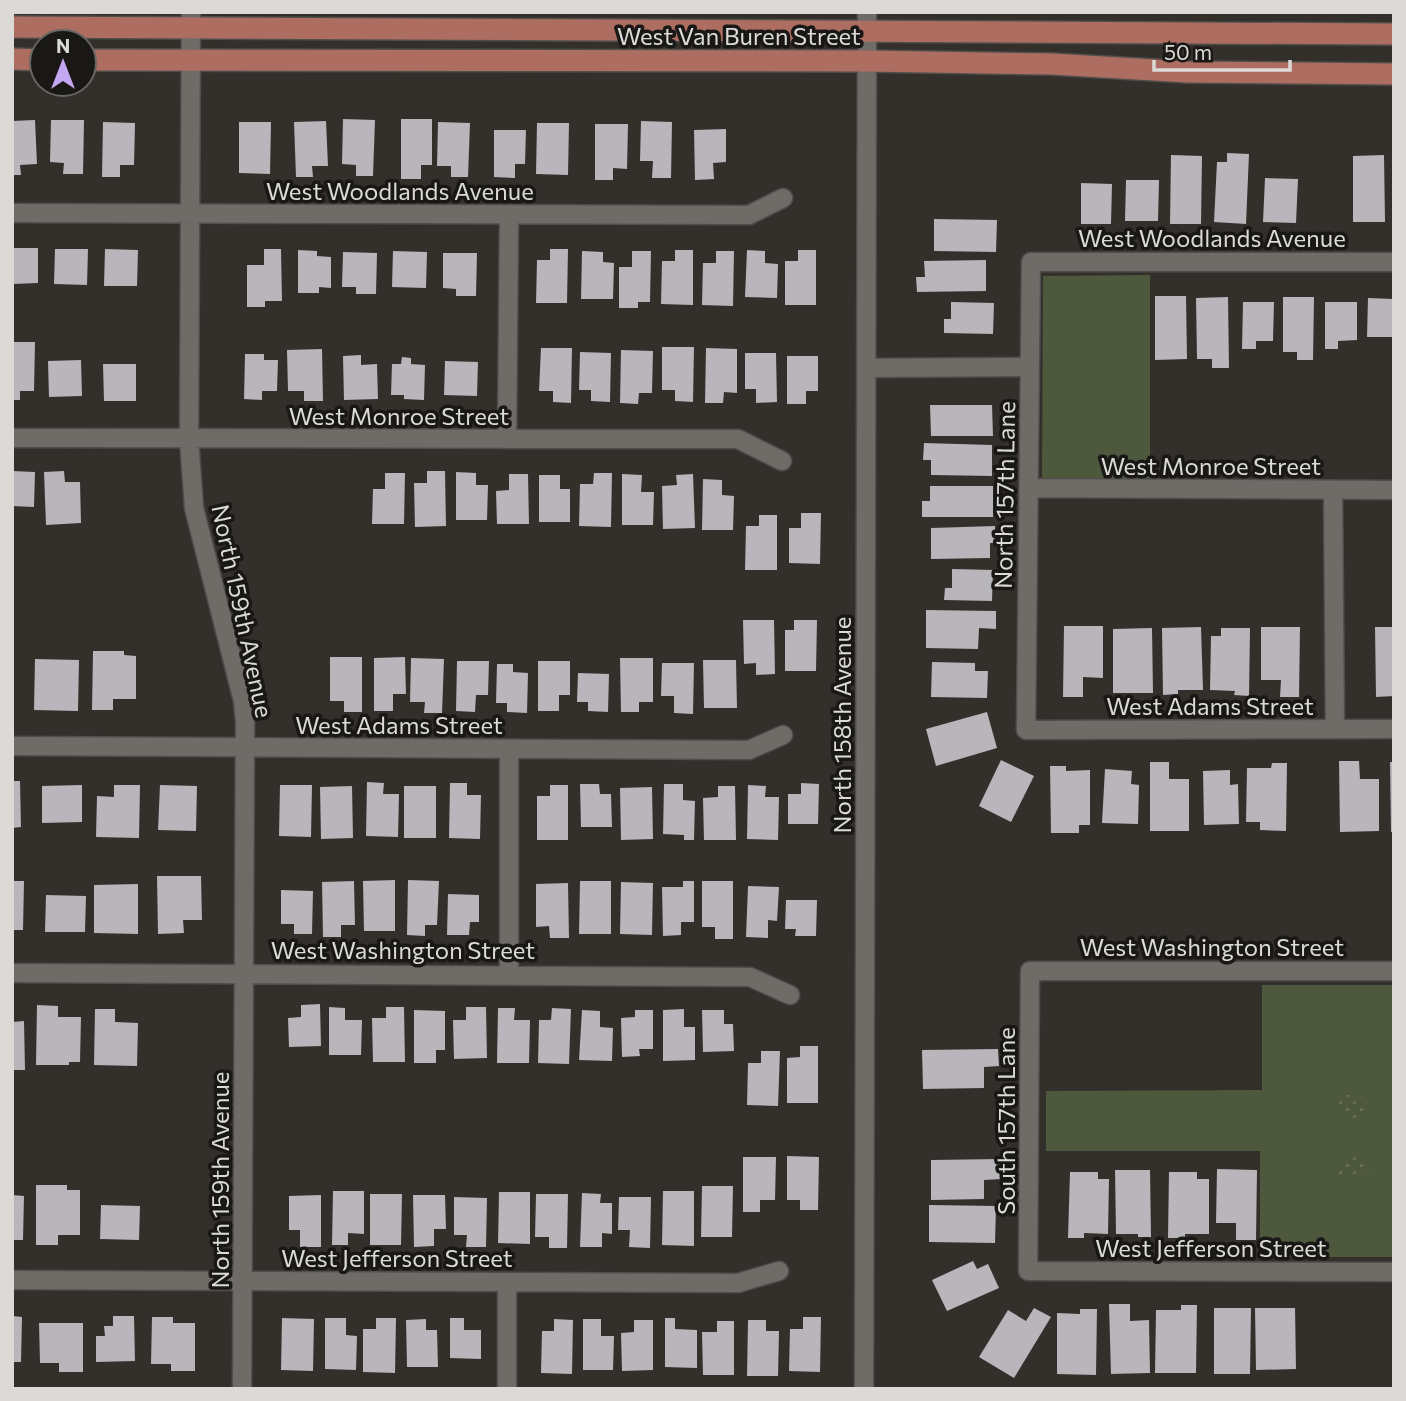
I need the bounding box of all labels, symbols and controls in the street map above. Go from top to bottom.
street label: West Van Buren Street [617,21,861,50]
north arrow [28,28,98,98]
scale bar [1154,28,1290,72]
text: N [56,34,70,57]
text: 50 m [1164,39,1212,64]
street label: West Woodlands Avenue [266,176,534,205]
street label: West Woodlands Avenue [1078,223,1346,252]
street label: West Monroe Street [289,401,509,430]
street label: North 157th Lane [988,401,1020,589]
street label: West Monroe Street [1101,451,1321,480]
street label: North 159th Avenue [206,502,280,720]
street label: North 158th Avenue [827,616,856,834]
street label: West Adams Street [1106,691,1314,720]
street label: West Adams Street [295,710,503,739]
street label: West Washington Street [1080,932,1344,961]
street label: West Washington Street [271,935,535,964]
street label: South 157th Lane [991,1027,1020,1215]
street label: North 159th Avenue [205,1071,234,1289]
street label: West Jefferson Street [1095,1233,1327,1262]
street label: West Jefferson Street [281,1243,513,1272]

